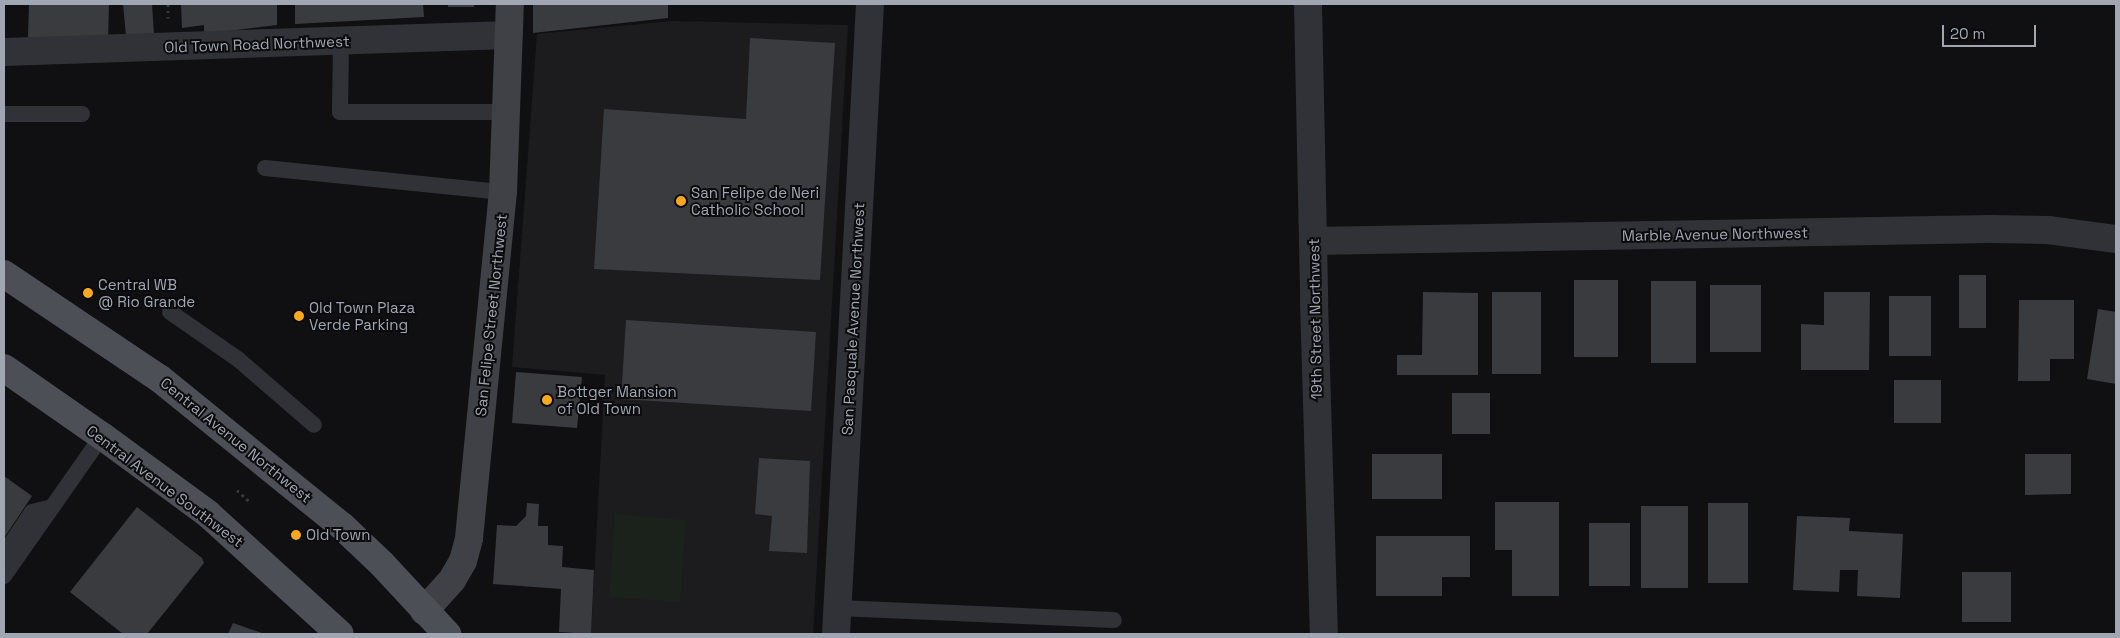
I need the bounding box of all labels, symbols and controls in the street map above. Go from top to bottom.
scale bar [1945,15,2039,47]
text: 20 m [1950,24,1985,43]
street label: Old Town Road Northwest [164,32,350,56]
place label: San Felipe de Neri Catholic School [691,183,819,218]
marker: San Felipe de Neri Catholic School [675,195,687,207]
street label: San Pasquale Avenue Northwest [838,202,868,436]
street label: San Felipe Street Northwest [471,213,511,417]
street label: Marble Avenue Northwest [1622,223,1808,245]
street label: 19th Street Northwest [1305,238,1325,400]
place label: Central WB @ Rio Grande [98,275,195,310]
marker: Central WB @ Rio Grande [82,287,94,299]
place label: Old Town Plaza Verde Parking [309,298,415,333]
marker: Old Town Plaza Verde Parking [293,310,305,322]
street label: Central Avenue Northwest [157,374,315,506]
place label: Bottger Mansion of Old Town [557,382,677,417]
marker: Bottger Mansion of Old Town [541,394,553,406]
street label: Central Avenue Southwest [83,421,247,551]
place label: Old Town [306,526,371,544]
marker: Old Town [290,529,302,541]

